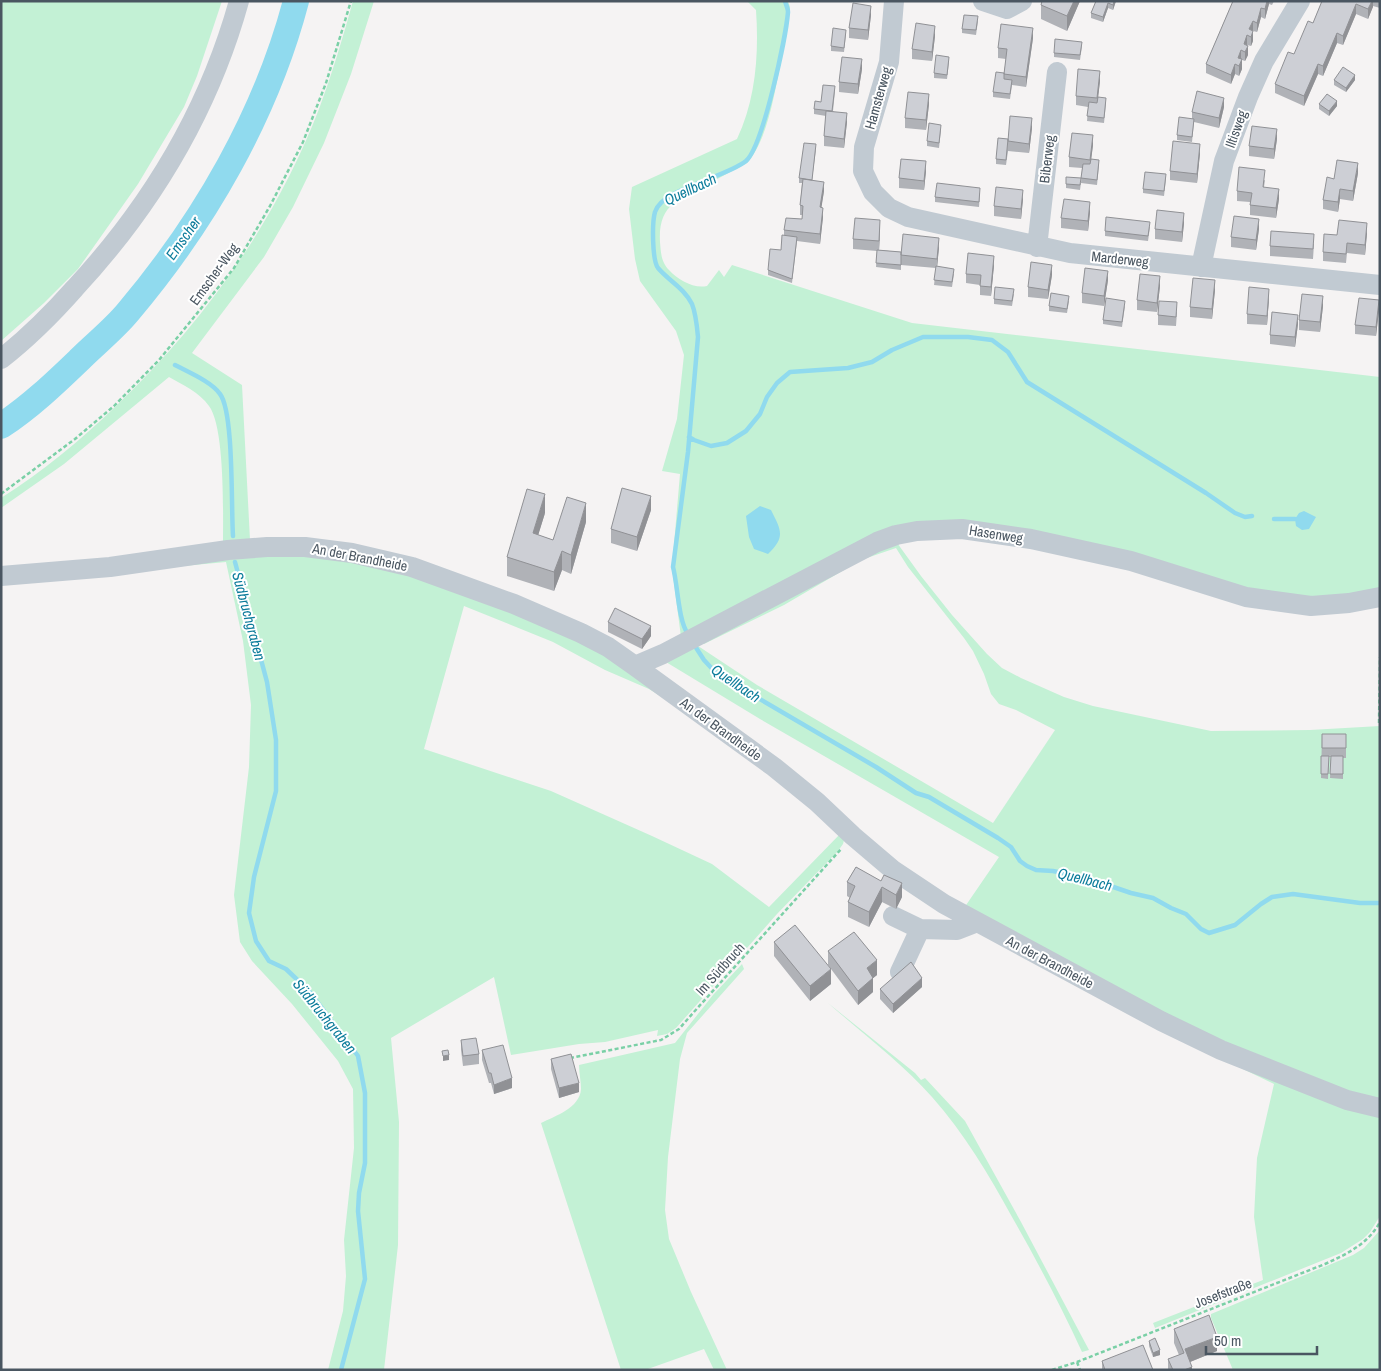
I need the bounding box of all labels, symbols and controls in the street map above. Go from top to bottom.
street label: Hamsterweg [860,64,896,131]
street label: Iltisweg [1221,107,1251,150]
street label: Biberweg [1035,133,1059,184]
water label: Quellbach [660,168,720,210]
water label: Emscher [160,211,206,264]
street label: Emscher-Weg [185,239,243,309]
street label: Marderweg [1091,247,1150,271]
street label: Hasenweg [968,521,1025,547]
street label: An der Brandheide [310,539,409,575]
water label: Südbruchgraben [227,569,271,663]
water label: Quellbach [707,659,765,707]
street label: An der Brandheide [676,693,765,765]
water label: Quellbach [1056,862,1115,896]
street label: An der Brandheide [1002,931,1097,993]
street label: Im Südbruch [692,939,748,999]
water label: Südbruchgraben [288,974,362,1058]
street label: Josefstraße [1192,1274,1254,1312]
scale bar [1206,1324,1317,1356]
text: 50 m [1214,1330,1241,1351]

